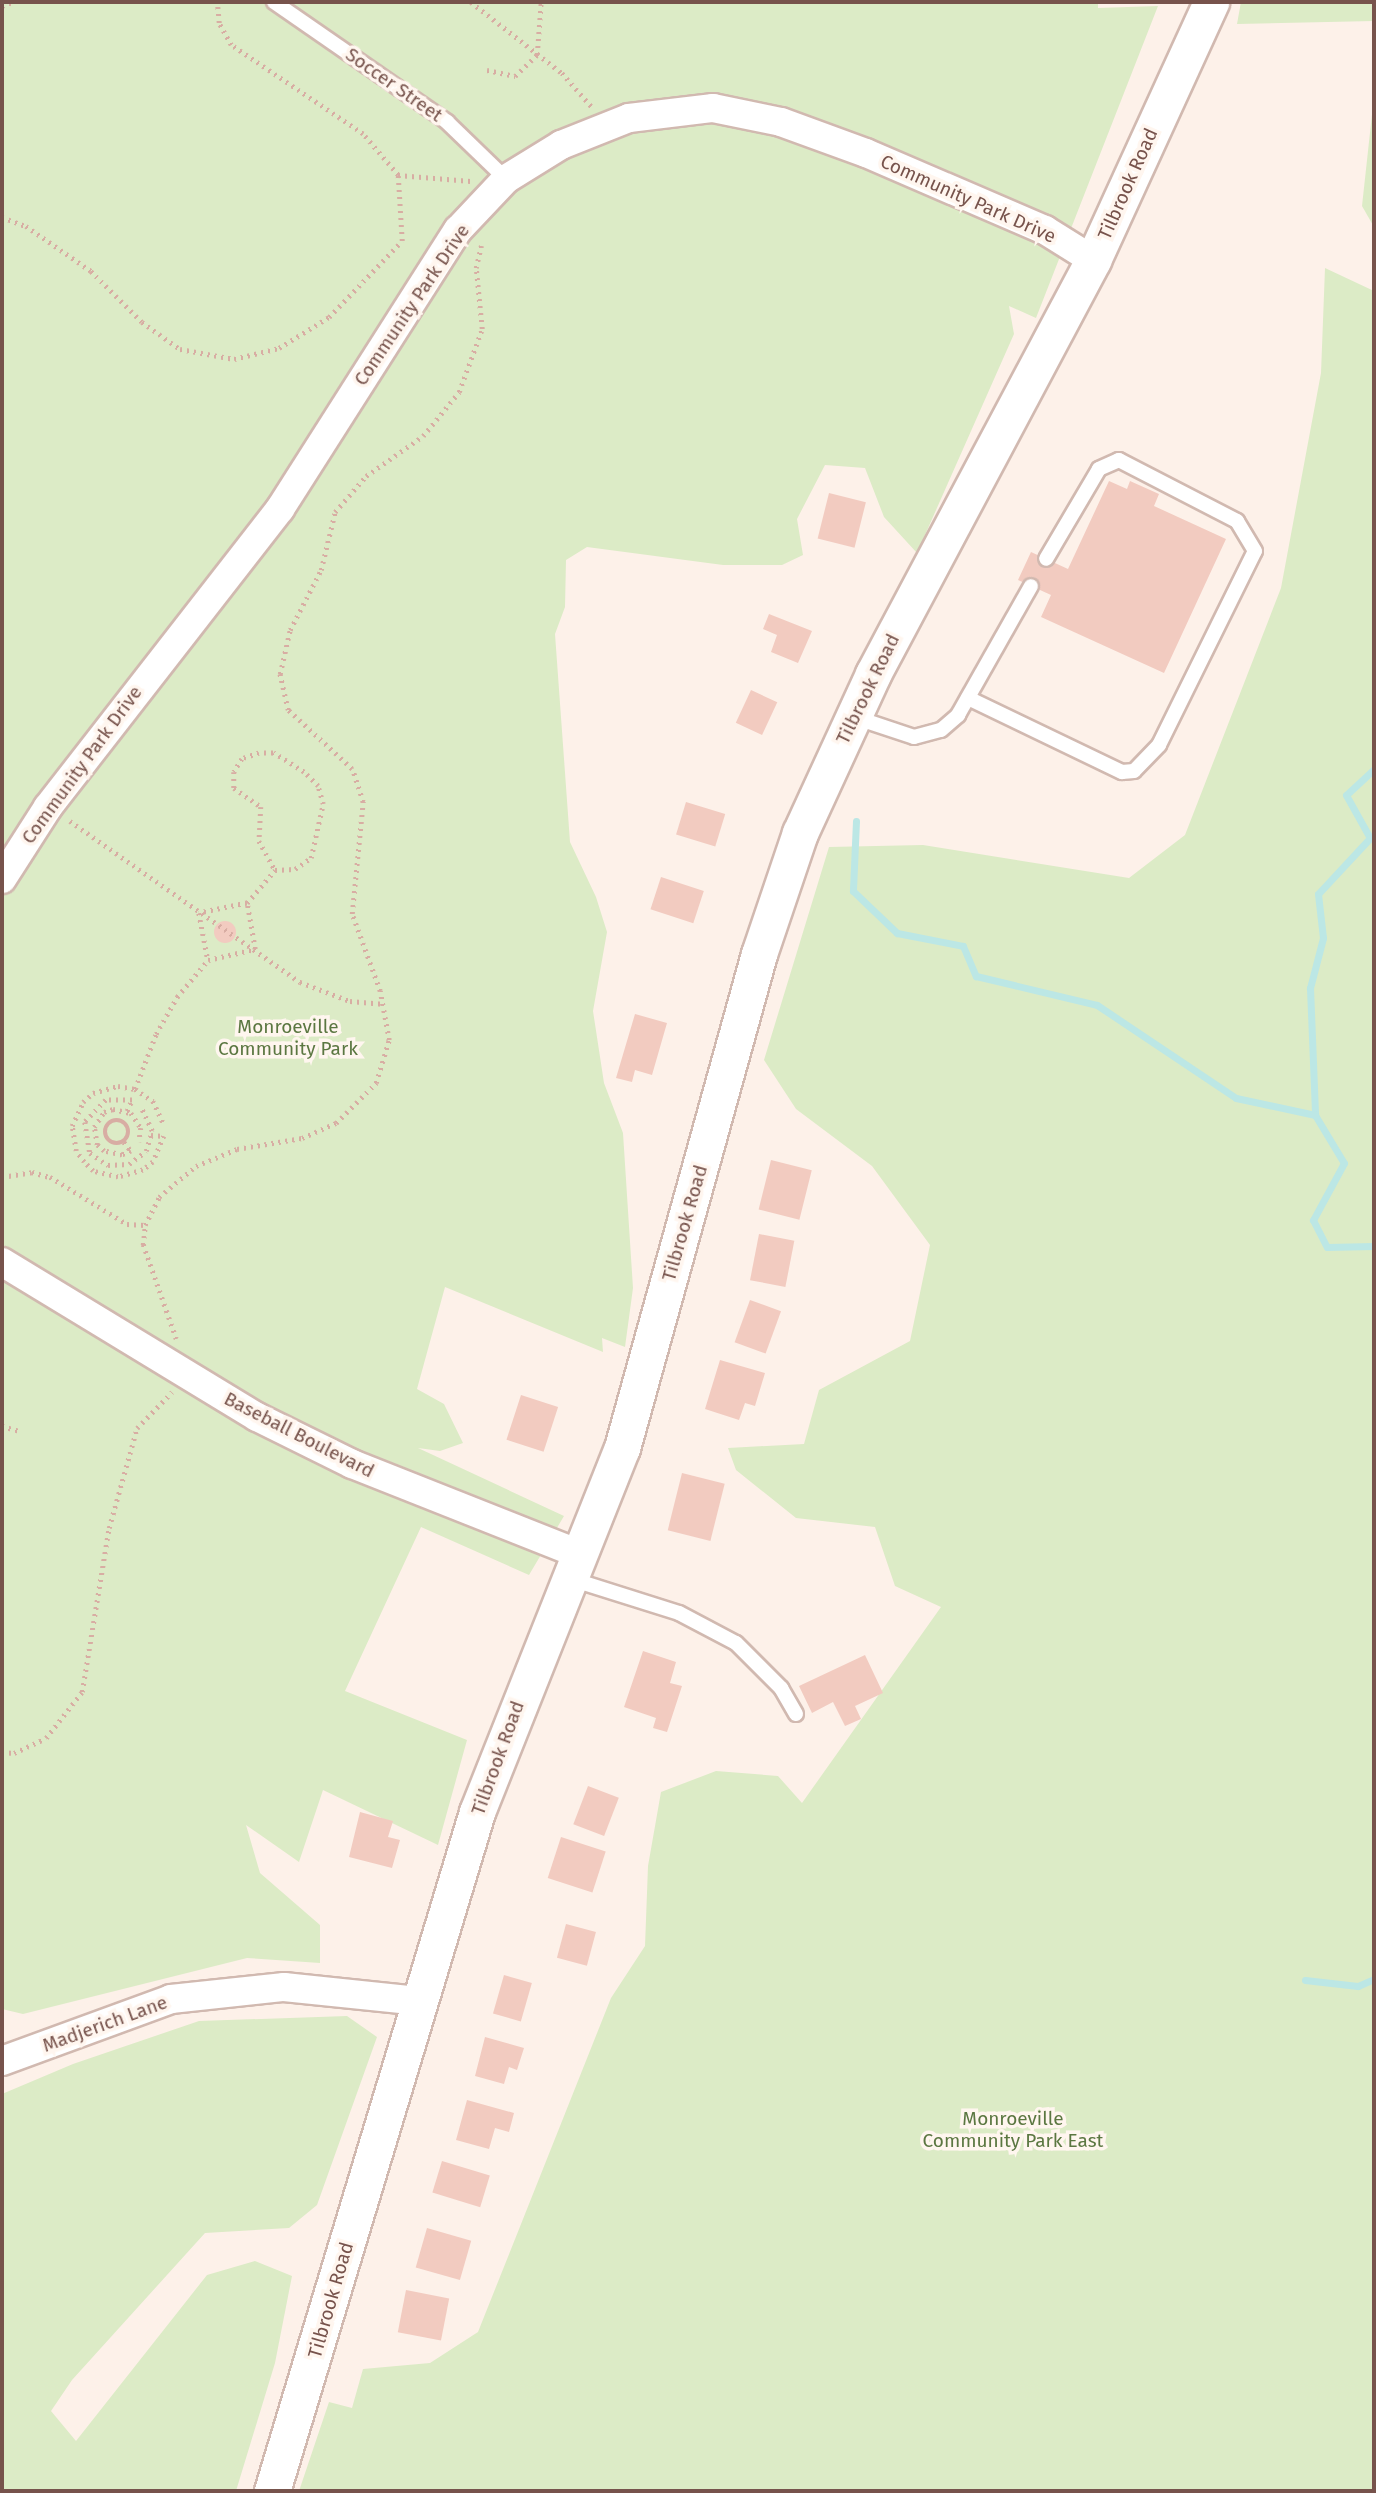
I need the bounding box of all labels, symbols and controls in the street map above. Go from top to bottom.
street label: Soccer Street [341,43,447,127]
street label: Tilbrook Road [1093,125,1163,243]
street label: Community Park Drive [877,150,1059,248]
street label: Community Park Drive [350,220,474,390]
street label: Tilbrook Road [832,630,904,748]
street label: Community Park Drive [17,682,147,848]
park label: Monroeville Community Park [218,1016,358,1060]
street label: Tilbrook Road [658,1162,712,1284]
street label: Baseball Boulevard [220,1387,378,1483]
street label: Tilbrook Road [467,1698,529,1818]
street label: Madjerich Lane [39,1991,171,2057]
park label: Monroeville Community Park East [923,2108,1103,2152]
street label: Tilbrook Road [304,2239,358,2361]

